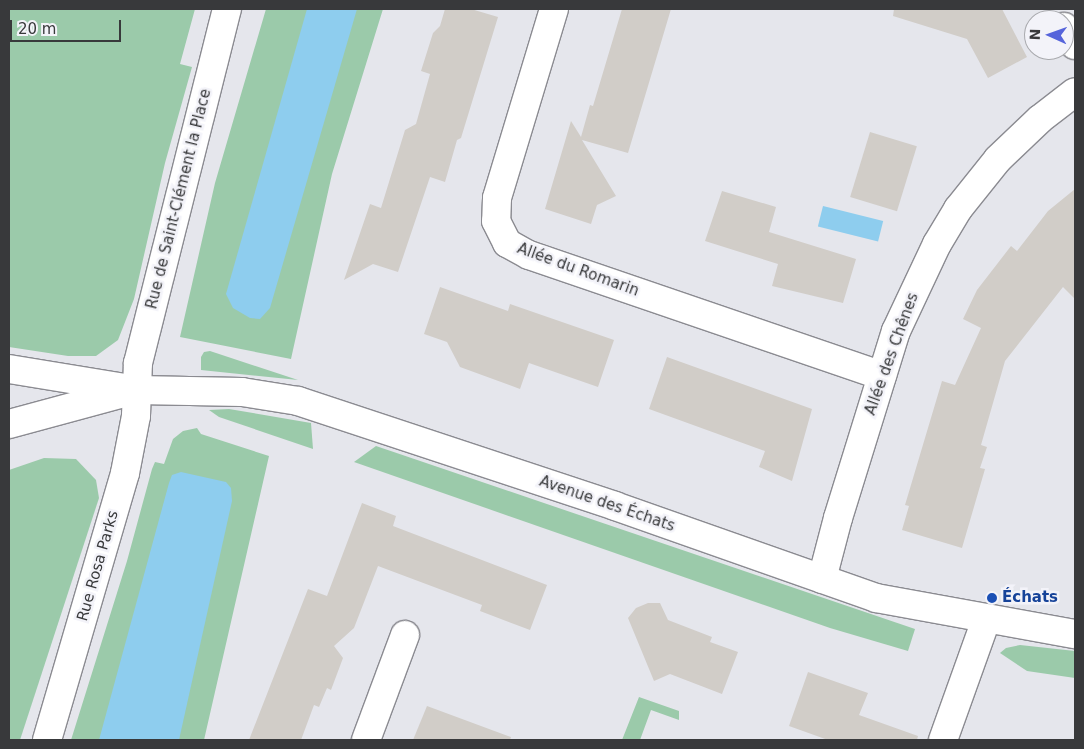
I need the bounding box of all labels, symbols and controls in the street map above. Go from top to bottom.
scale bar [12,10,124,42]
north arrow [1024,10,1074,60]
text: 20 m [18,20,56,38]
text: N [1027,28,1043,41]
street label: Rue de Saint-Clément la Place [143,87,215,311]
street label: Allée du Romarin [515,240,641,300]
street label: Allée des Chênes [861,290,923,418]
street label: Avenue des Échats [537,472,677,536]
street label: Rue Rosa Parks [74,509,122,623]
place label: Échats [1002,589,1058,607]
marker: Échats [986,592,998,604]

